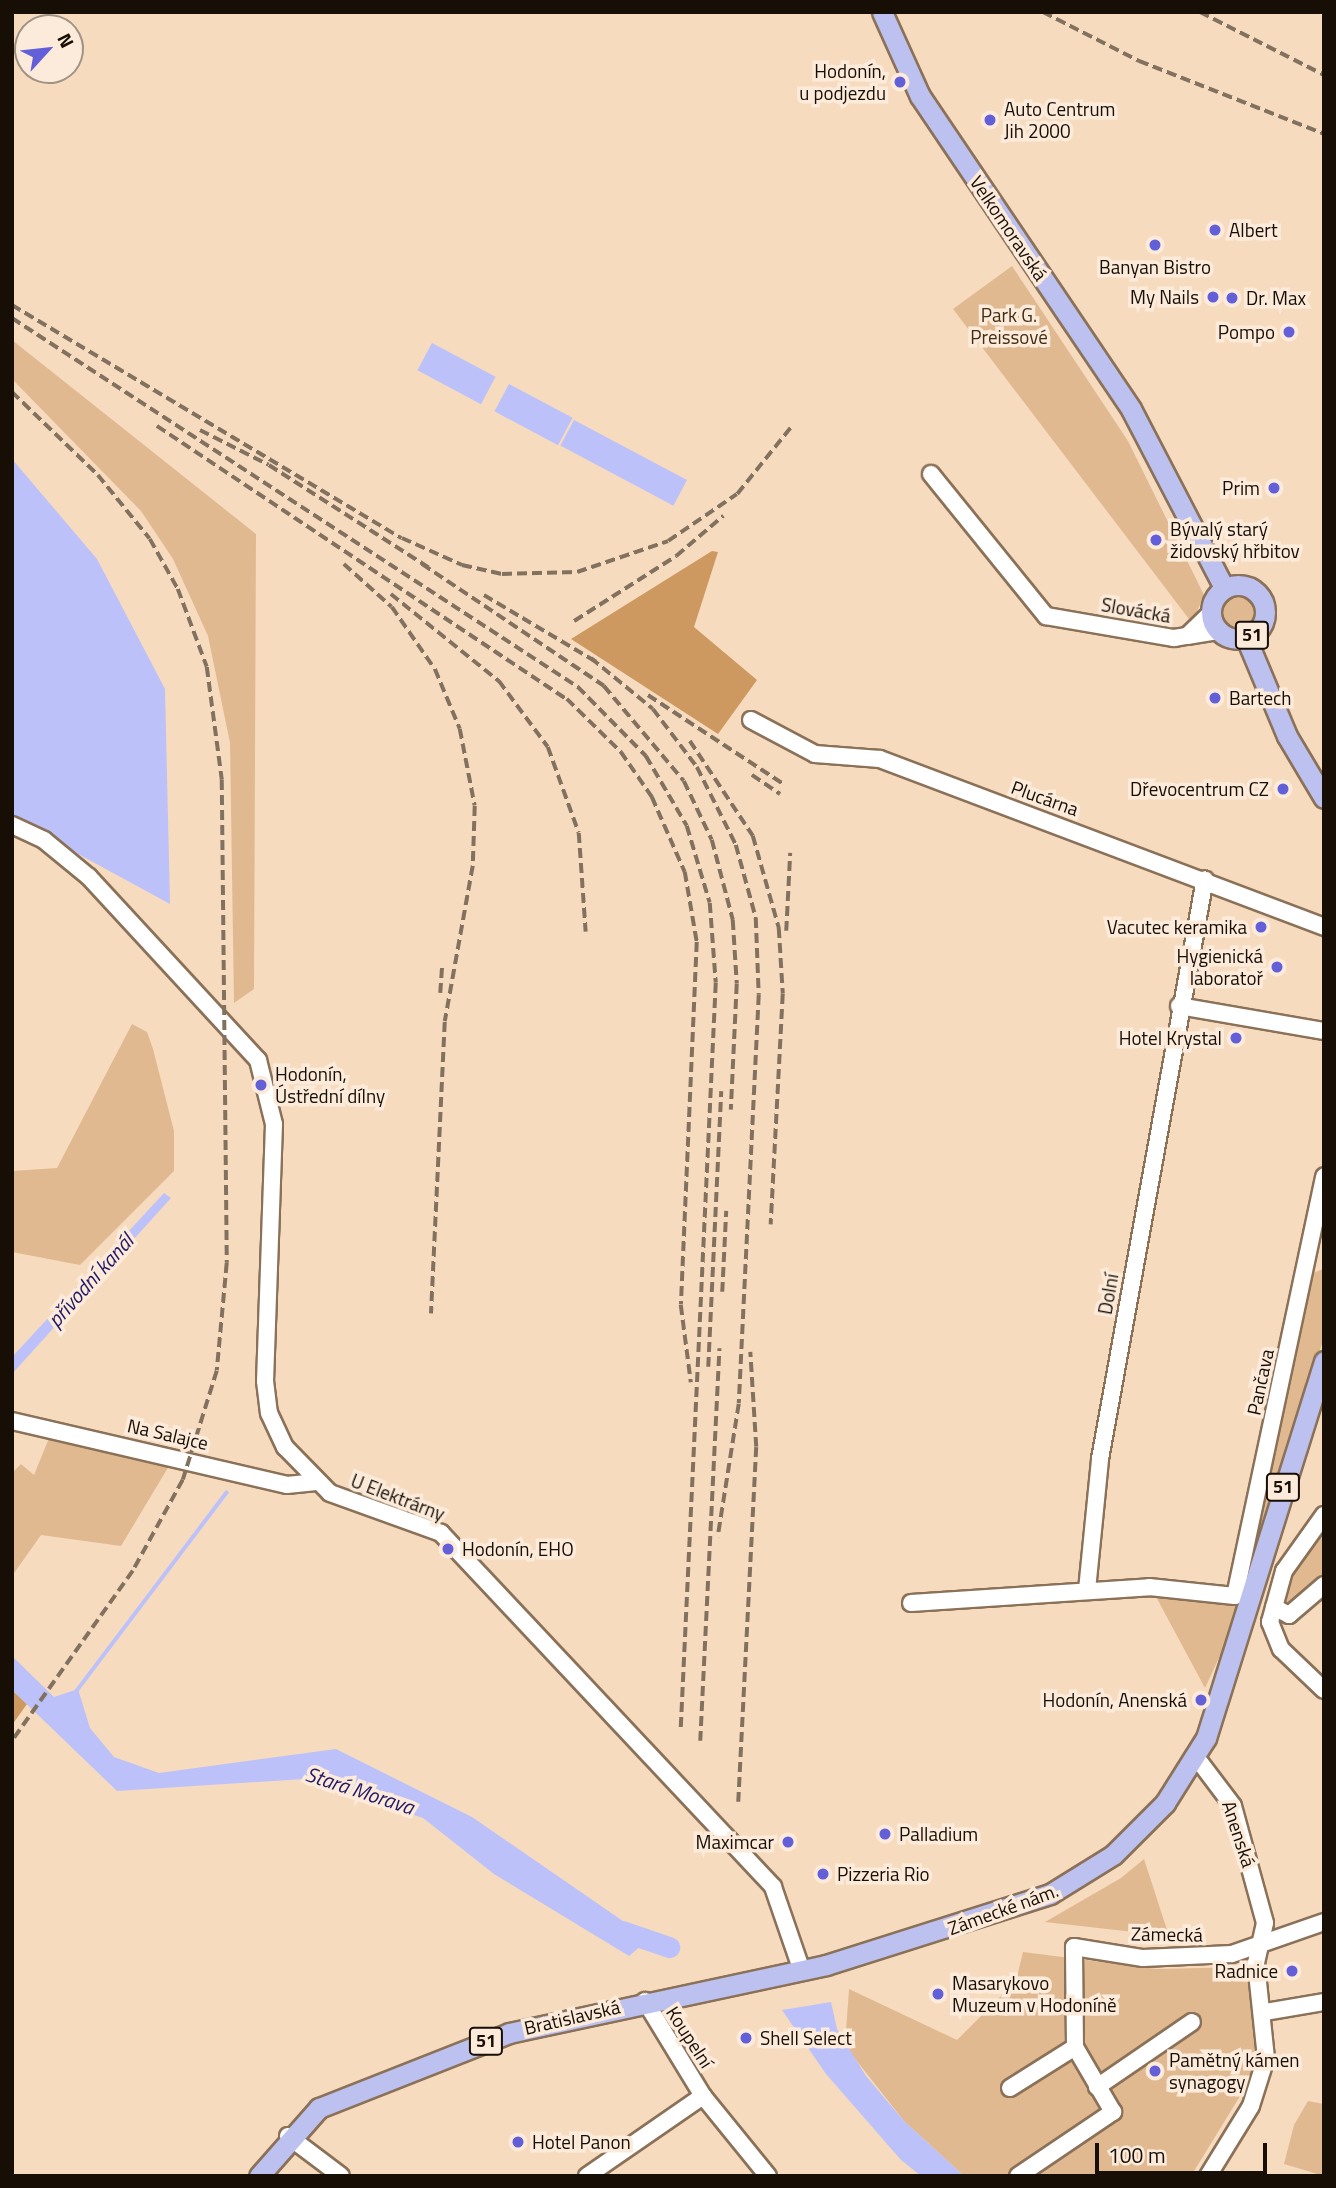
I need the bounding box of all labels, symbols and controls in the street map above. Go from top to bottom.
north arrow [14,14,84,84]
text: N [50,28,82,53]
place label: Hodonín, u podjezdu [799,60,886,104]
marker: Hodonín, u podjezdu [892,74,908,90]
place label: Auto Centrum Jih 2000 [1004,98,1115,142]
marker: Auto Centrum Jih 2000 [982,112,998,128]
street label: Velkomoravská [966,171,1052,285]
place label: Albert [1229,219,1278,241]
marker: Albert [1207,222,1223,238]
marker: Banyan Bistro [1147,237,1163,253]
place label: Banyan Bistro [1099,256,1211,278]
place label: My Nails [1130,286,1199,308]
place label: Dr. Max [1246,287,1306,309]
marker: My Nails [1205,289,1221,305]
marker: Dr. Max [1224,290,1240,306]
park label: Park G. Preissové [970,304,1048,348]
place label: Pompo [1218,321,1275,343]
marker: Pompo [1281,324,1297,340]
place label: Prim [1222,477,1260,499]
marker: Prim [1266,480,1282,496]
place label: Bývalý starý židovský hřbitov [1170,518,1300,562]
marker: Bývalý starý židovský hřbitov [1148,532,1164,548]
street label: Slovácká [1100,593,1172,627]
road number: 51 [1234,620,1270,650]
place label: Bartech [1229,687,1292,709]
marker: Bartech [1207,690,1223,706]
street label: Plucárna [1008,775,1082,821]
place label: Dřevocentrum CZ [1130,778,1269,800]
marker: Dřevocentrum CZ [1275,781,1291,797]
place label: Vacutec keramika [1107,916,1247,938]
marker: Vacutec keramika [1253,919,1269,935]
place label: Hygienická laboratoř [1176,945,1263,989]
marker: Hygienická laboratoř [1269,959,1285,975]
place label: Hotel Krystal [1119,1027,1222,1049]
marker: Hotel Krystal [1228,1030,1244,1046]
place label: Hodonín, Ústřední dílny [275,1063,385,1107]
marker: Hodonín, Ústřední dílny [253,1077,269,1093]
water label: přívodní kanál [42,1228,138,1332]
street label: Dolní [1093,1272,1123,1316]
street label: Pančava [1242,1347,1278,1417]
street label: Na Salajce [125,1414,211,1454]
street label: U Elektrárny [348,1469,448,1525]
road number: 51 [1266,1472,1300,1502]
place label: Hodonín, EHO [462,1538,574,1560]
marker: Hodonín, EHO [440,1541,456,1557]
place label: Hodonín, Anenská [1042,1689,1187,1711]
marker: Hodonín, Anenská [1193,1692,1209,1708]
water label: Stará Morava [303,1761,417,1819]
street label: Anenská [1218,1798,1260,1870]
place label: Palladium [899,1823,978,1845]
marker: Palladium [877,1826,893,1842]
place label: Maximcar [696,1831,774,1853]
marker: Maximcar [780,1834,796,1850]
place label: Pizzeria Rio [837,1863,930,1885]
marker: Pizzeria Rio [815,1866,831,1882]
street label: Zámecké nám. [945,1878,1061,1940]
street label: Zámecká [1131,1922,1203,1946]
place label: Radnice [1215,1960,1278,1982]
marker: Radnice [1284,1963,1300,1979]
place label: Masarykovo Muzeum v Hodoníně [952,1972,1117,2016]
marker: Masarykovo Muzeum v Hodoníně [930,1986,946,2002]
street label: Bratislavská [522,1995,622,2039]
street label: Koupelní [662,2002,718,2072]
road number: 51 [468,2026,504,2056]
place label: Shell Select [760,2027,852,2049]
marker: Shell Select [738,2030,754,2046]
place label: Pamětný kámen synagogy [1169,2049,1299,2093]
marker: Pamětný kámen synagogy [1147,2063,1163,2079]
scale bar [1098,2128,1270,2172]
place label: Hotel Panon [532,2131,631,2153]
marker: Hotel Panon [510,2134,526,2150]
text: 100 m [1108,2139,1165,2171]

